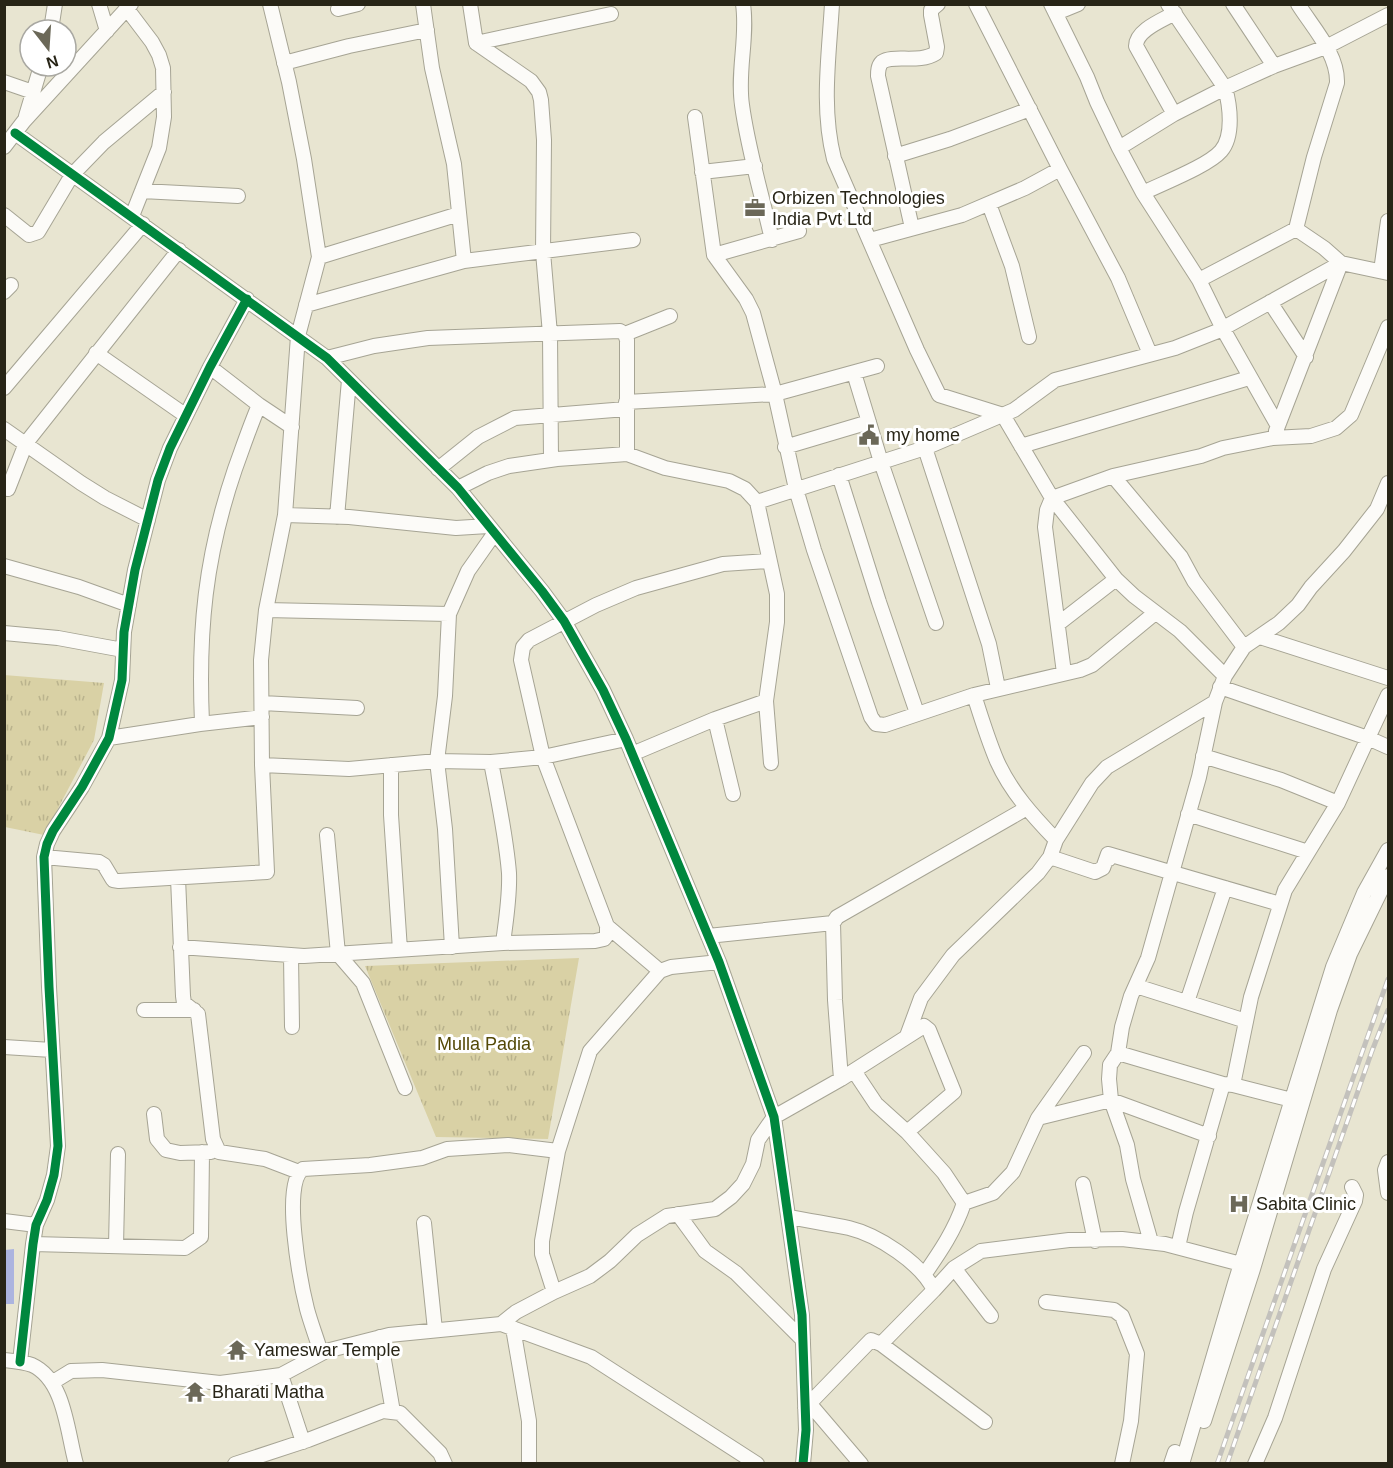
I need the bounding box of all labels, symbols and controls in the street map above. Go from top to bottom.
north arrow [18,18,78,78]
text: N [44,52,60,72]
place label: Orbizen Technologies India Pvt Ltd [772,188,945,229]
office icon: Orbizen Technologies India Pvt Ltd [743,196,767,220]
public building icon: my home [857,423,881,447]
place label: my home [886,425,960,445]
park label: Mulla Padia [437,1034,532,1054]
hospital icon: Sabita Clinic [1227,1192,1251,1216]
place label: Sabita Clinic [1256,1194,1356,1214]
temple icon: Yameswar Temple [225,1338,249,1362]
place label: Yameswar Temple [254,1340,400,1360]
temple icon: Bharati Matha [183,1380,207,1404]
place label: Bharati Matha [212,1382,325,1402]

